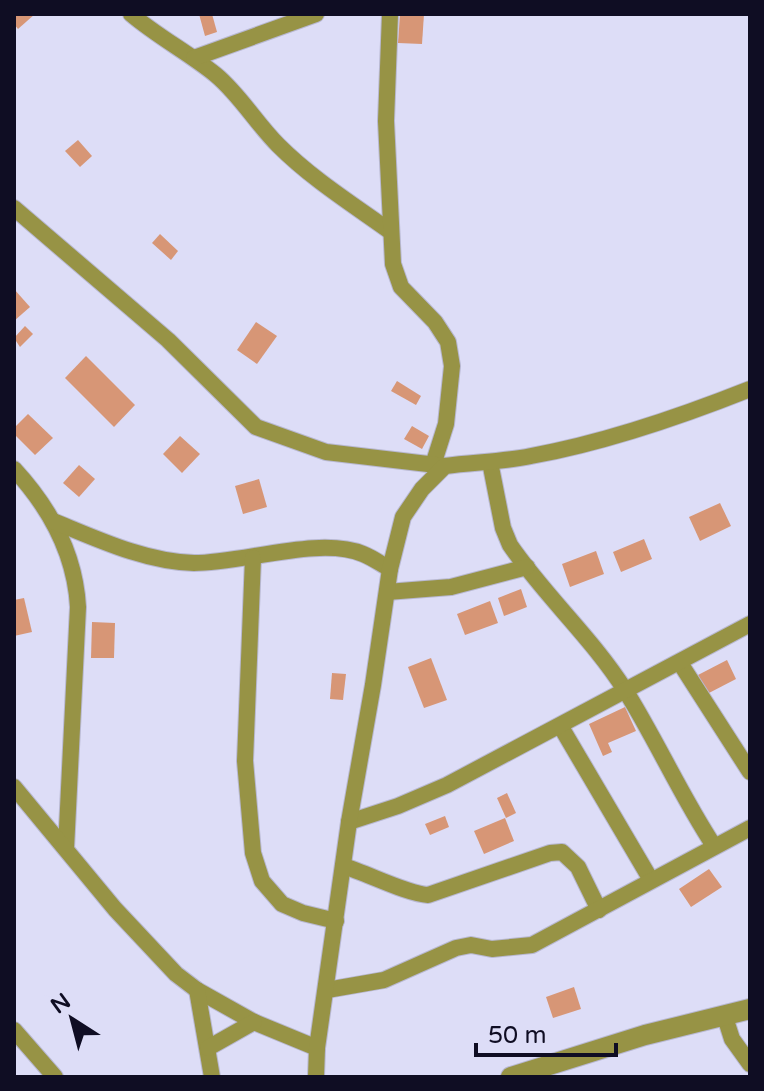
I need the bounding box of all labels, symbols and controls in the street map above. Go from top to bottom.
north arrow [32,979,112,1059]
text: N [46,988,76,1019]
scale bar [476,1007,616,1057]
text: 50 m [488,1021,546,1050]

